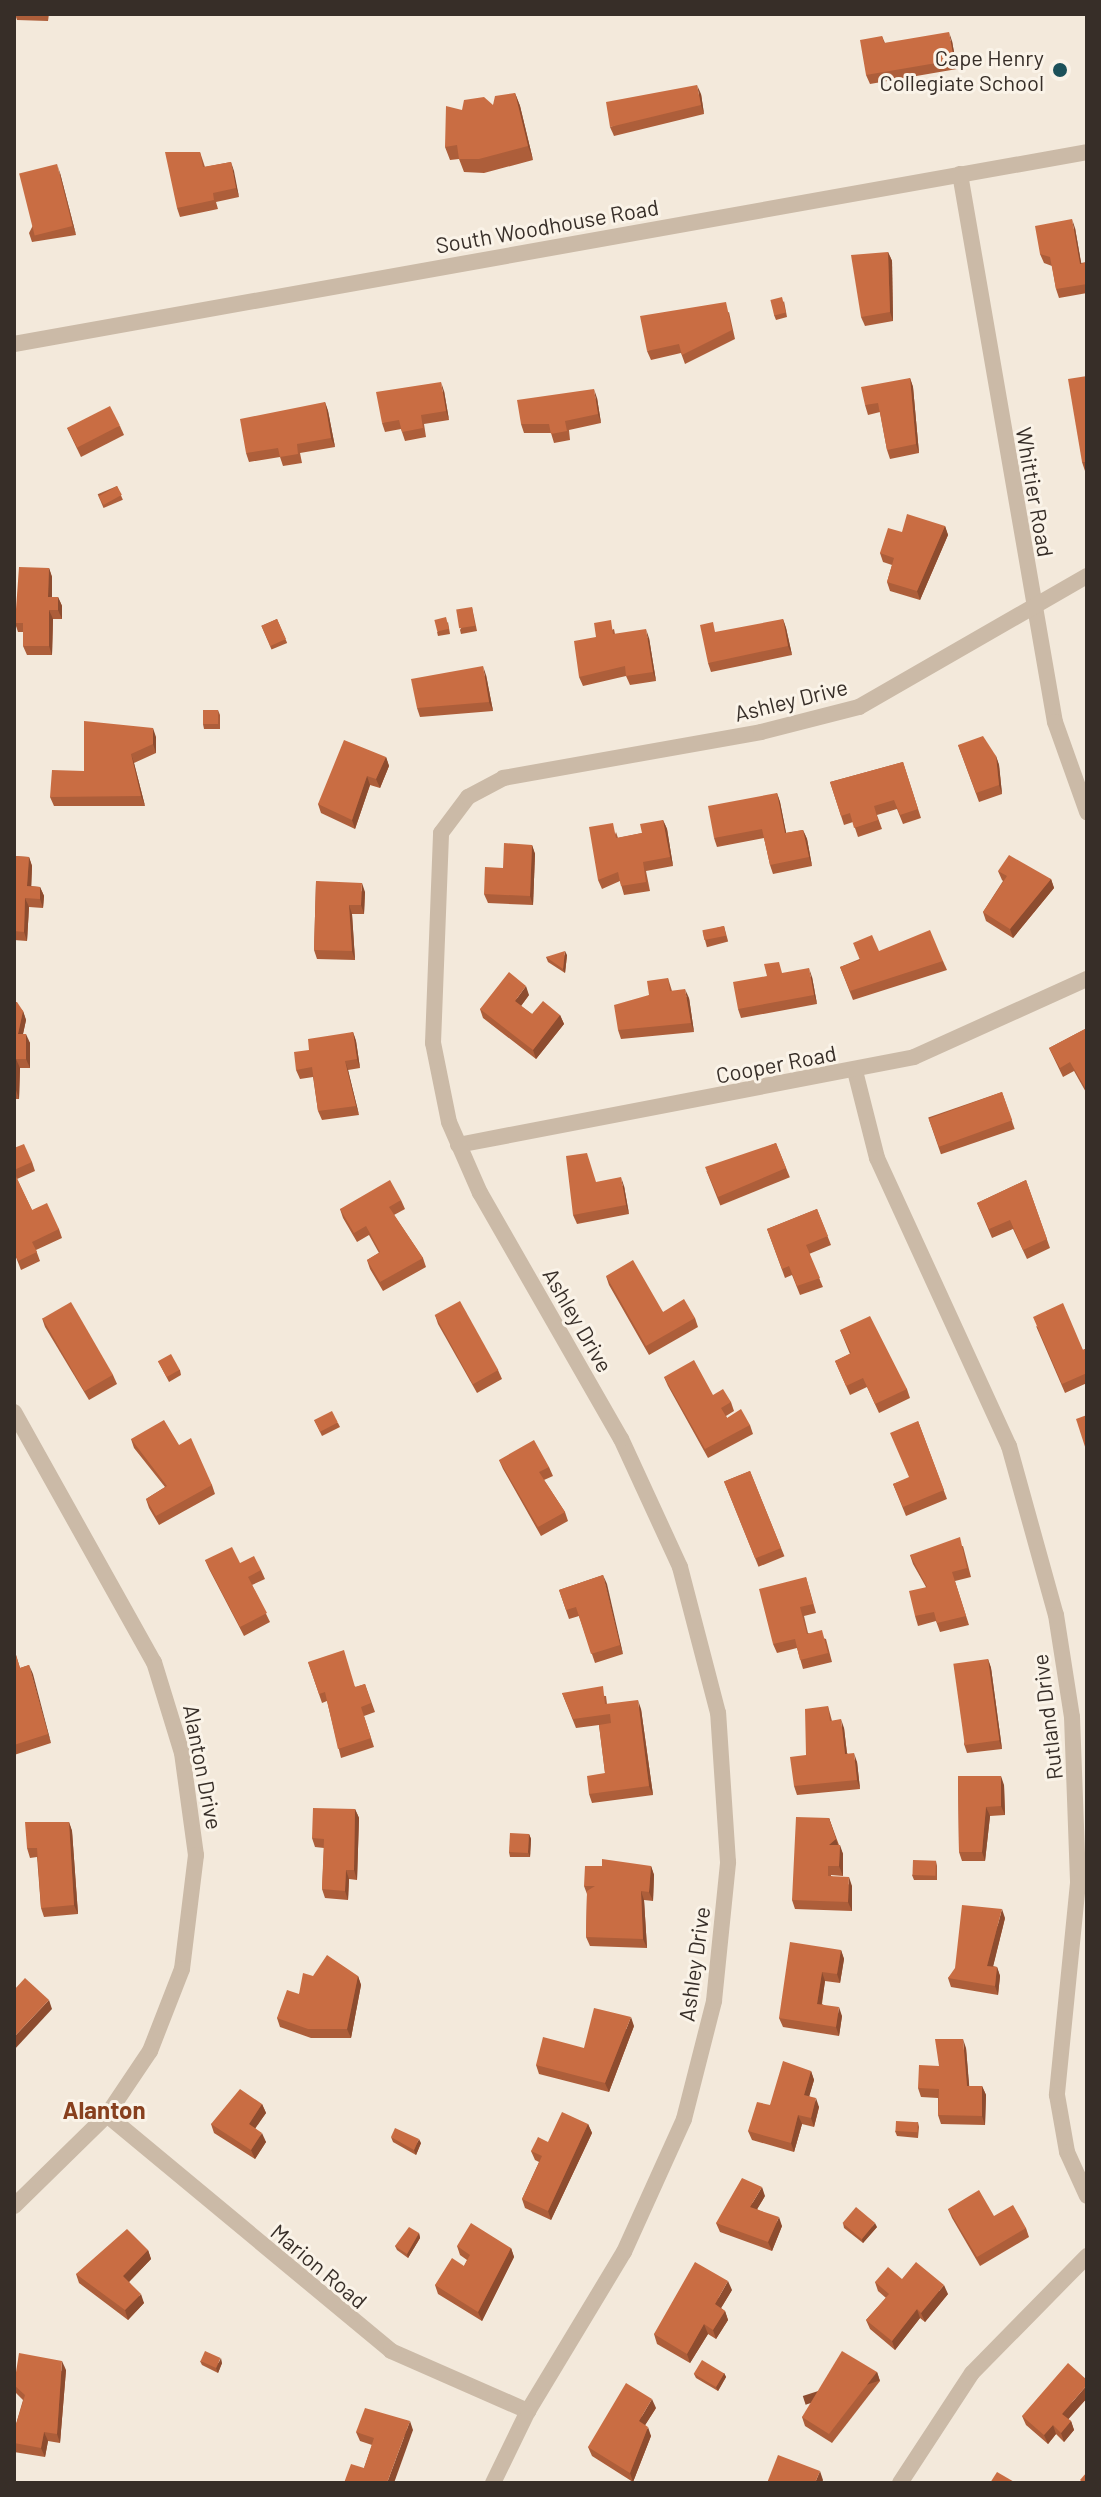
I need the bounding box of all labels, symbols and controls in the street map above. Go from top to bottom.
place label: Cape Henry Collegiate School [879,44,1044,96]
marker: Cape Henry Collegiate School [1051,61,1069,79]
street label: South Woodhouse Road [433,193,661,259]
street label: Whittier Road [1011,425,1059,559]
street label: Ashley Drive [732,673,850,727]
street label: Cooper Road [714,1039,838,1089]
street label: Ashley Drive [538,1263,618,1377]
street label: Rutland Drive [1026,1653,1068,1781]
street label: Alanton Drive [178,1702,228,1832]
street label: Ashley Drive [673,1905,715,2023]
district label: Alanton [62,2096,146,2124]
street label: Marion Road [266,2218,372,2314]

